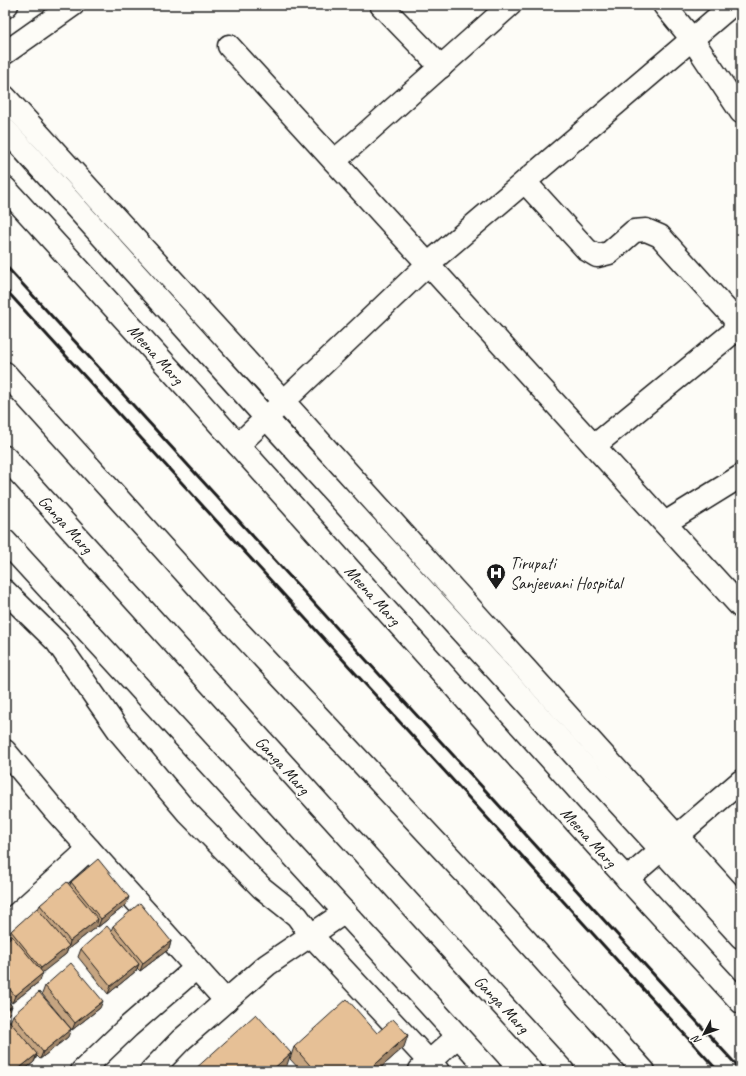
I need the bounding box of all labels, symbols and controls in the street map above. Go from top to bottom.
street label: Meena Marg [123,320,189,390]
street label: Ganga Marg [34,491,98,559]
place label: Tirupati Sanjeevani Hospital [510,553,625,594]
street label: Meena Marg [340,561,406,631]
hospital icon: Tirupati Sanjeevani Hospital [485,562,507,590]
street label: Ganga Marg [251,732,315,800]
street label: Meena Marg [556,803,622,873]
street label: Ganga Marg [470,971,534,1038]
north arrow [684,1014,724,1054]
text: N [688,1032,704,1048]

